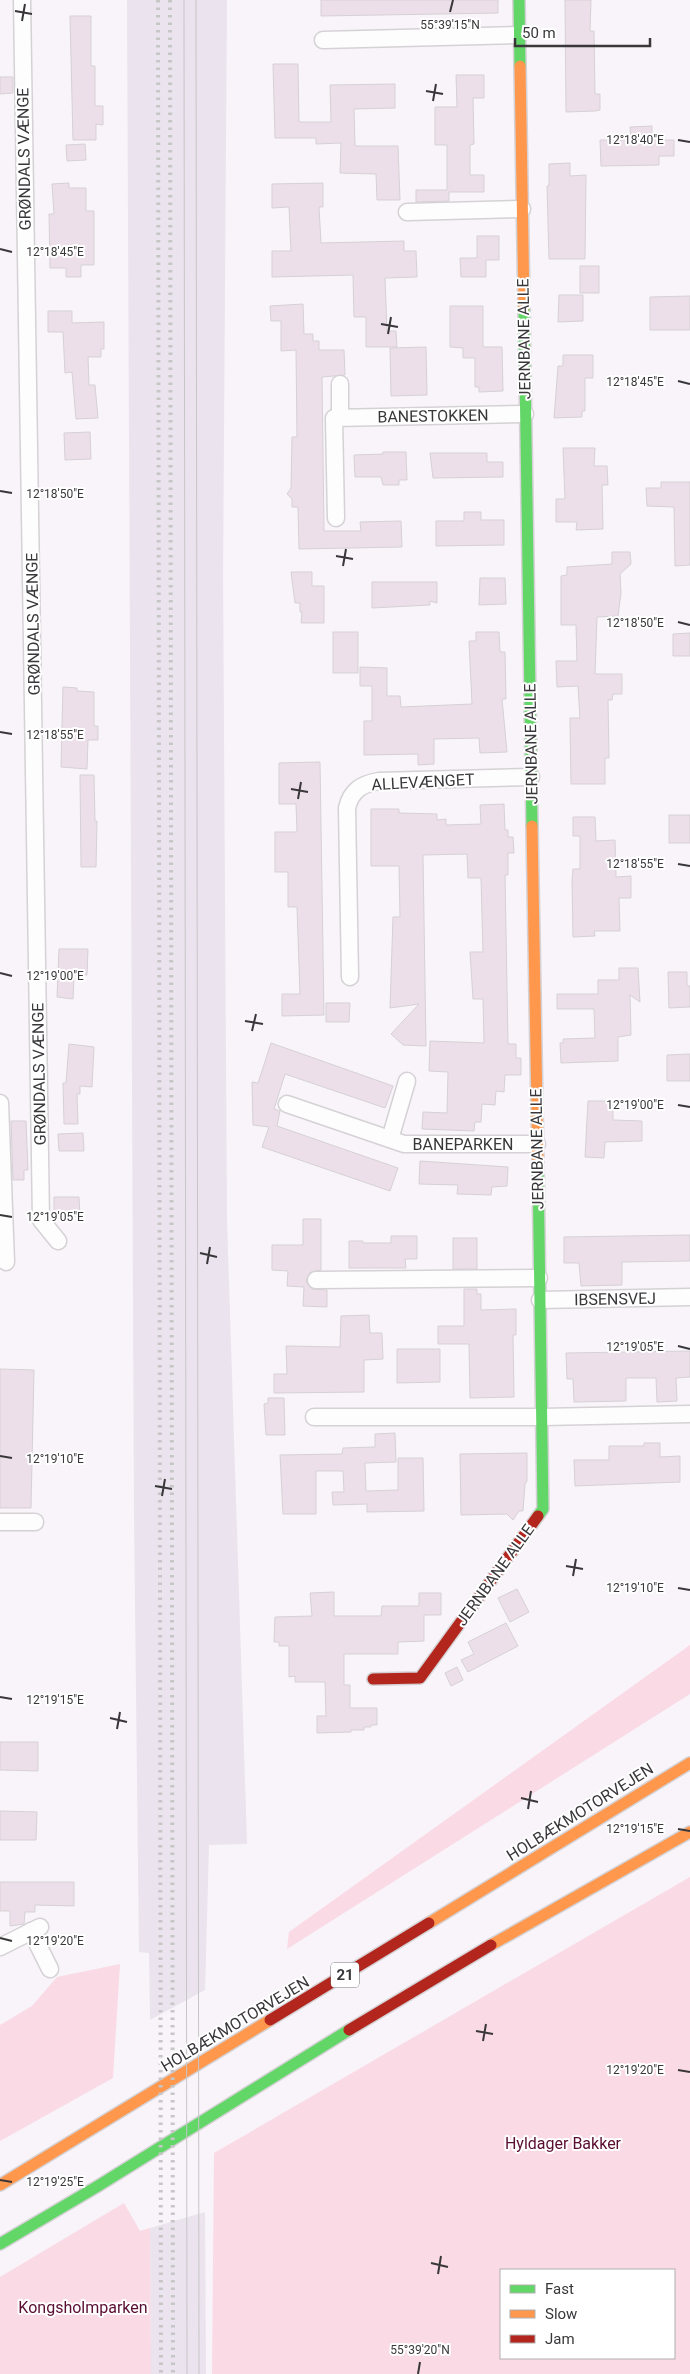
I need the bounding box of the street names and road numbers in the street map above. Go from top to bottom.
street label: GRØNDALS VÆNGE [13,88,35,230]
street label: JERNBANE ALLE [513,278,535,400]
street label: BANESTOKKEN [377,406,489,426]
street label: GRØNDALS VÆNGE [22,553,44,695]
street label: JERNBANE ALLE [520,683,542,805]
street label: ALLEVÆNGET [371,770,475,794]
street label: GRØNDALS VÆNGE [28,1003,50,1145]
street label: JERNBANE ALLE [526,1088,548,1210]
street label: BANEPARKEN [413,1135,513,1154]
street label: IBSENSVEJ [574,1289,656,1309]
street label: JERNBANE ALLE [452,1521,538,1629]
street label: HOLBÆKMOTORVEJEN [503,1759,657,1865]
road number: 21 [331,1962,359,1988]
street label: HOLBÆKMOTORVEJEN [157,1972,313,2076]

